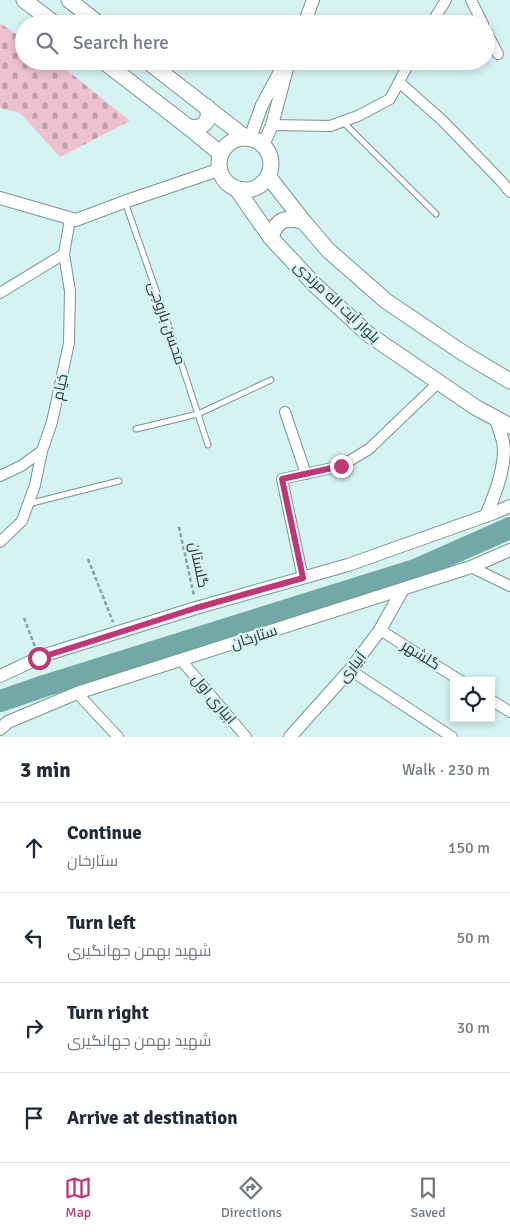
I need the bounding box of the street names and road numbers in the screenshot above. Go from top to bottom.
street label: بلوار آیت اله مرندی [289,257,384,347]
street label: محسن باروجی [143,279,190,367]
street label: خیام [48,372,73,402]
street label: گلستان [184,540,213,590]
street label: ستارخان [228,621,280,654]
street label: گلشهر [397,636,444,675]
street label: آبیاری [334,648,371,687]
street label: ابیاری اول [187,670,240,728]

